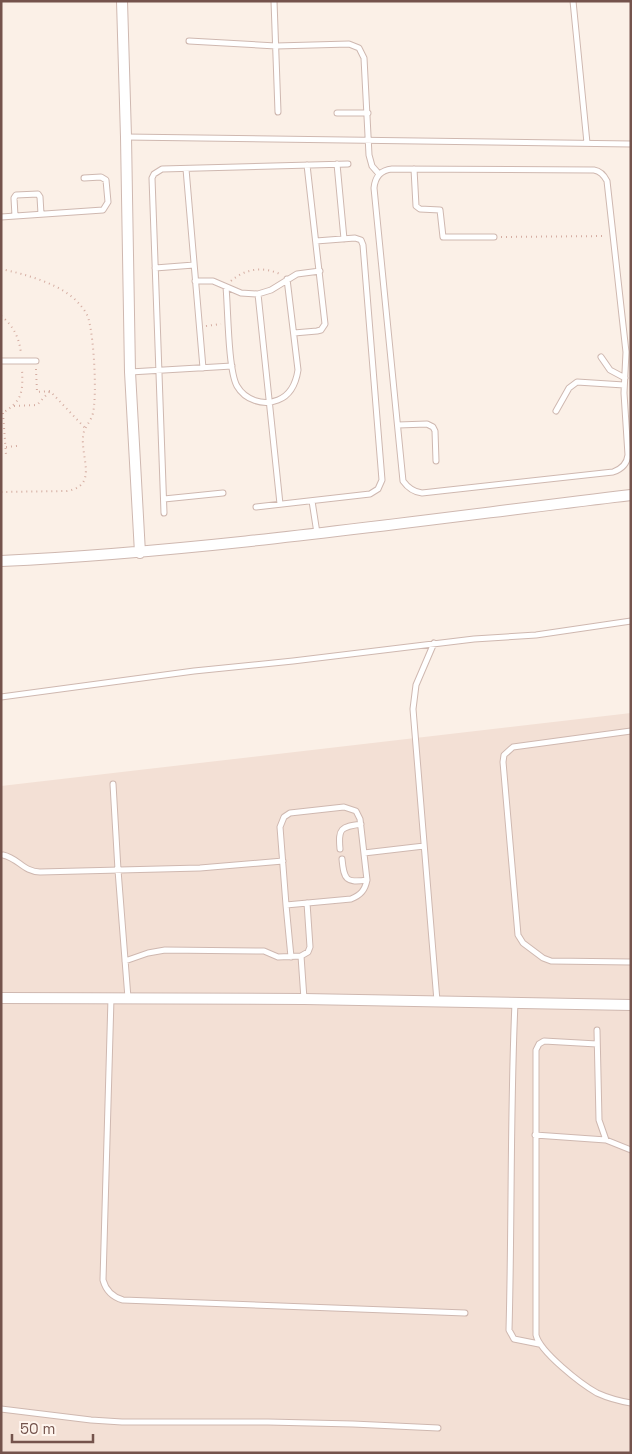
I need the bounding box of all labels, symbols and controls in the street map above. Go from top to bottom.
scale bar [12,1412,94,1444]
text: 50 m [20,1419,55,1438]

